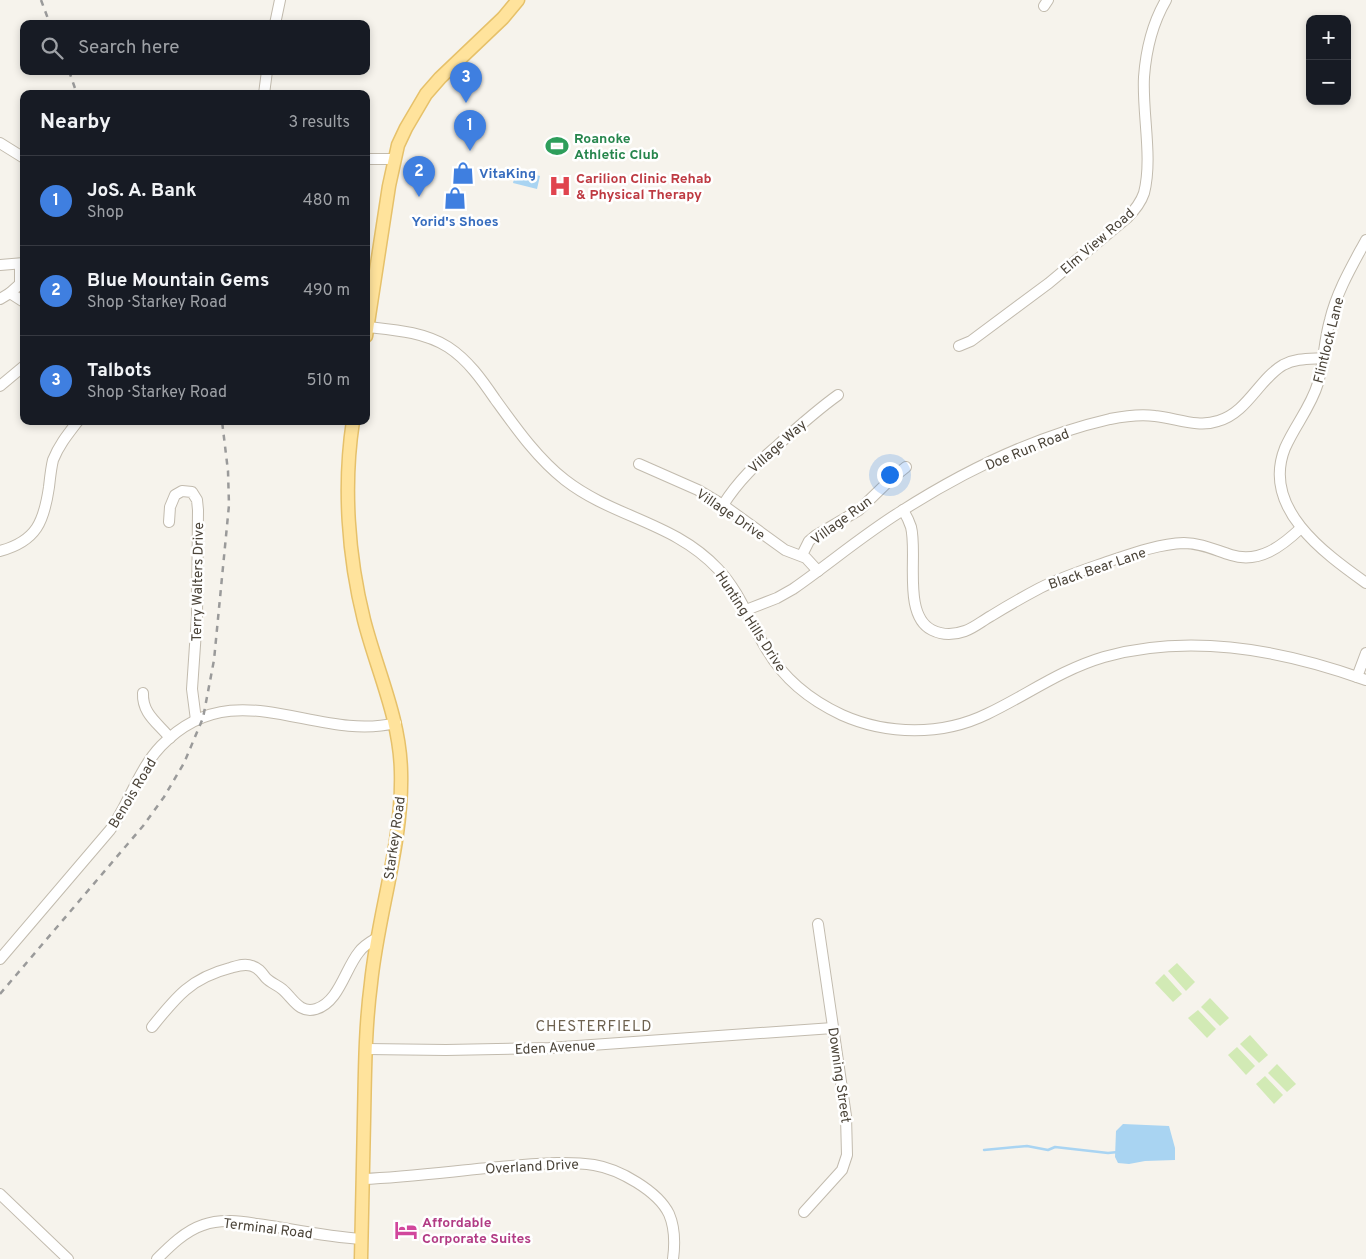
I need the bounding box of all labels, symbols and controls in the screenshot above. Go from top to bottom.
map controls [1306,15,1351,105]
button: + [1306,15,1351,60]
search box [20,20,370,75]
icon: search [38,34,66,62]
text: Search here [78,36,180,60]
button: − [1306,60,1351,105]
pin: 3 [450,62,482,103]
text: Nearby [40,109,111,136]
pin: 1 [454,110,486,151]
text: 3 results [288,113,350,133]
place label: Roanoke Athletic Club [574,131,659,164]
sports icon: Roanoke Athletic Club [544,133,570,159]
pin: 2 [403,156,435,197]
shop icon: VitaKing [450,160,476,186]
place label: VitaKing [479,166,536,183]
place label: Carilion Clinic Rehab & Physical Therapy [576,171,712,204]
hospital icon: Carilion Clinic Rehab & Physical Therapy [547,173,573,199]
text: JoS. A. Bank [87,179,197,203]
shop icon: Yorid's Shoes [442,185,468,211]
text: 1 [53,191,59,211]
text: 480 m [303,191,350,211]
text: Shop [87,203,124,223]
street label: Elm View Road [1058,205,1138,279]
place label: Yorid's Shoes [411,214,499,231]
text: Blue Mountain Gems [87,269,269,293]
text: 2 [51,281,61,301]
text: 490 m [303,281,350,301]
text: Shop · Starkey Road [87,293,227,313]
street label: Flintlock Lane [1311,296,1348,385]
text: Talbots [87,359,152,383]
text: 3 [51,371,61,391]
text: 510 m [307,371,350,391]
text: Shop · Starkey Road [87,383,227,403]
street label: Village Way [746,417,810,478]
street label: Doe Run Road [983,426,1072,475]
your location [877,462,903,488]
street label: Village Drive [692,486,768,544]
street label: Village Run [808,493,876,549]
street label: Terry Walters Drive [189,522,208,642]
street label: Black Bear Lane [1046,545,1149,594]
street label: Hunting Hills Drive [711,568,789,676]
street label: Benois Road [106,756,161,832]
street label: Starkey Road [381,796,410,881]
district label: CHESTERFIELD [535,1018,653,1037]
street label: Downing Street [823,1026,854,1124]
street label: Eden Avenue [514,1038,596,1059]
street label: Overland Drive [485,1157,579,1178]
place label: Affordable Corporate Suites [422,1215,531,1248]
street label: Terminal Road [222,1216,314,1243]
hotel icon: Affordable Corporate Suites [393,1217,419,1243]

